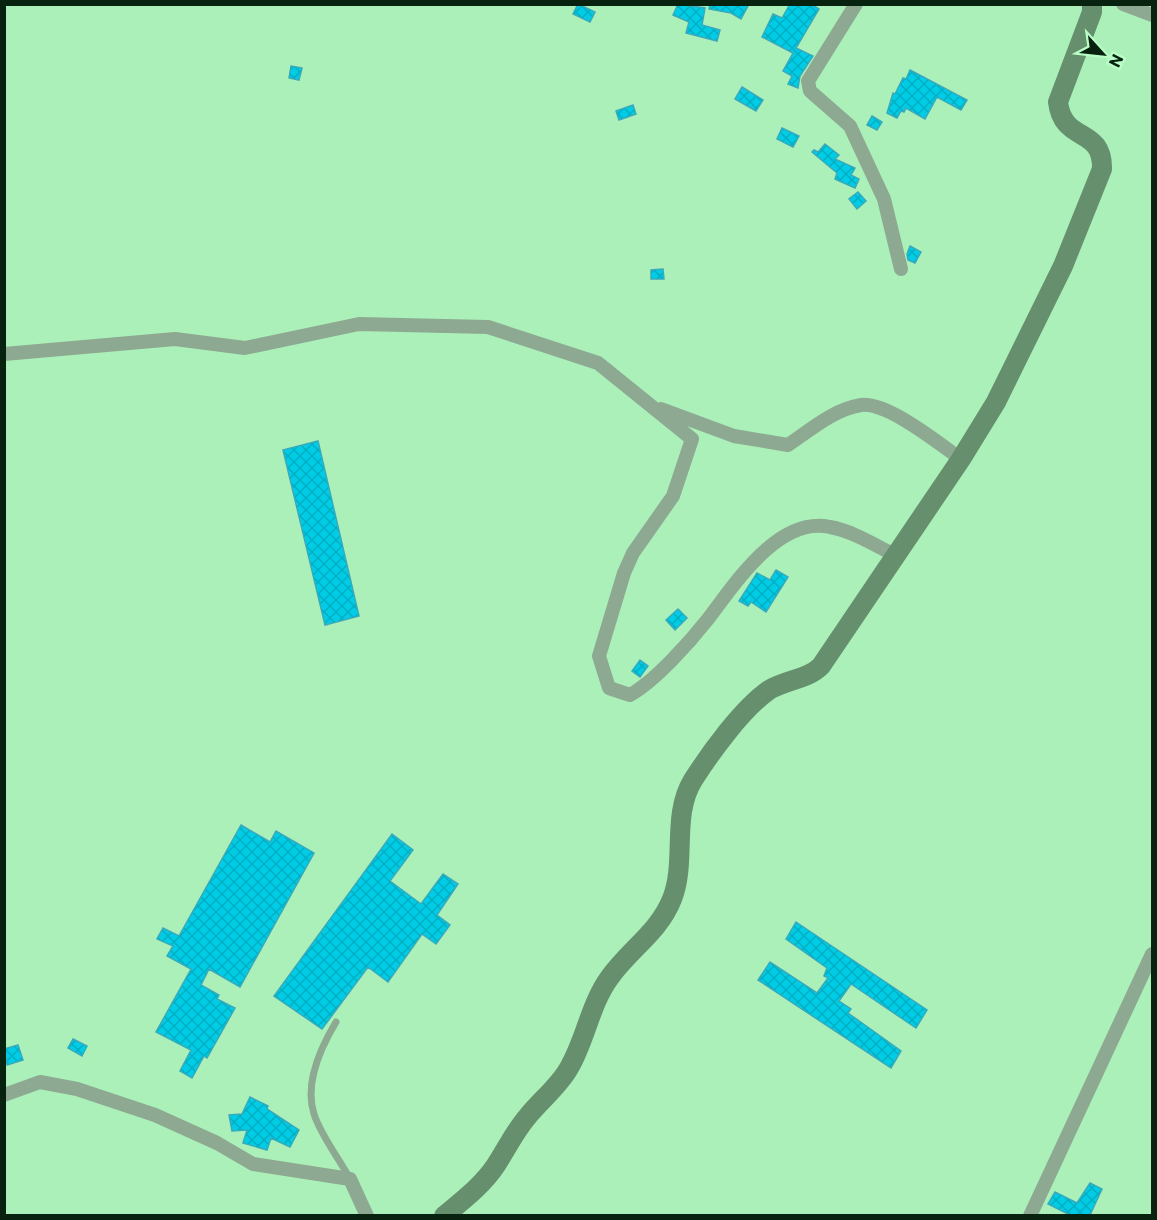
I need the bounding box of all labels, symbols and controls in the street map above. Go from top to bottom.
north arrow [1073,24,1133,84]
text: N [1106,51,1128,71]

